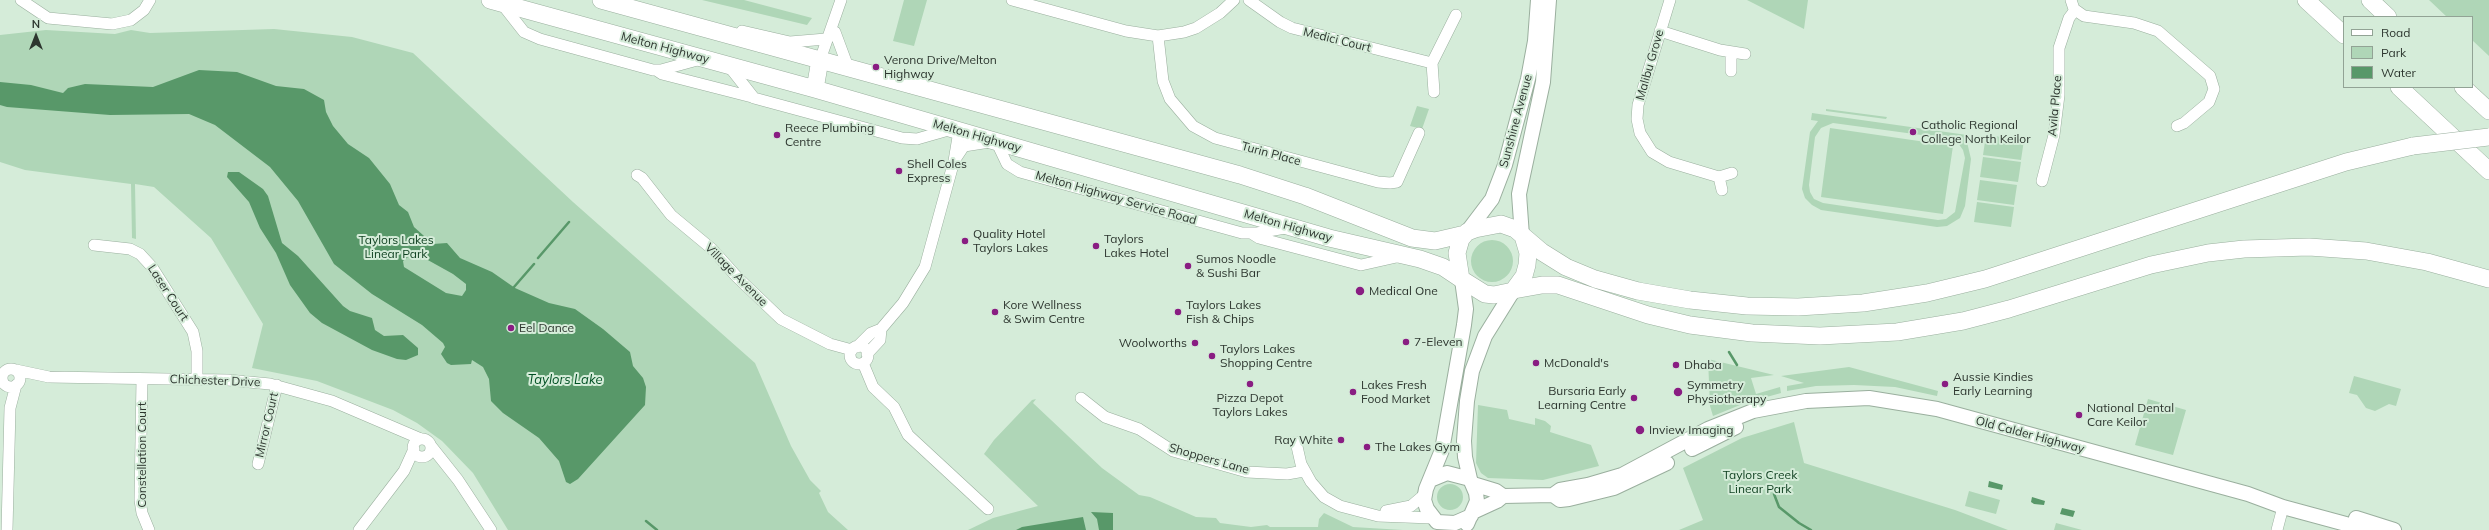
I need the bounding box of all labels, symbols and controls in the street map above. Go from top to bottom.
north arrow [16,16,56,56]
legend [2343,16,2473,88]
text: N [32,17,40,31]
street label: Medici Court [1302,25,1372,55]
text: Road [2381,25,2410,40]
street label: Malibu Grove [1633,28,1667,102]
street label: Melton Highway [619,29,711,67]
text: Park [2381,45,2406,60]
place label: Verona Drive/Melton Highway [884,53,997,81]
marker: Verona Drive/Melton Highway [871,62,881,72]
text: Water [2381,65,2416,80]
street label: Sunshine Avenue [1497,73,1535,169]
street label: Avila Place [2045,75,2065,137]
street label: Melton Highway [931,117,1023,155]
place label: Catholic Regional College North Keilor [1921,118,2031,146]
place label: Reece Plumbing Centre [785,121,874,149]
marker: Catholic Regional College North Keilor [1908,127,1918,137]
marker: Reece Plumbing Centre [772,130,782,140]
street label: Turin Place [1240,139,1302,169]
place label: Shell Coles Express [907,157,967,185]
marker: Shell Coles Express [894,166,904,176]
street label: Melton Highway Service Road [1034,168,1198,228]
street label: Melton Highway [1242,207,1334,245]
place label: Quality Hotel Taylors Lakes [973,227,1048,255]
place label: Taylors Lakes Hotel [1104,232,1169,260]
park label: Taylors Lakes Linear Park [358,233,434,261]
marker: Quality Hotel Taylors Lakes [960,236,970,246]
street label: Village Avenue [702,241,770,309]
marker: Taylors Lakes Hotel [1091,241,1101,251]
place label: Sumos Noodle & Sushi Bar [1196,252,1276,280]
marker: Sumos Noodle & Sushi Bar [1183,261,1193,271]
street label: Laser Court [144,262,192,324]
place label: Medical One [1369,284,1438,298]
marker: Medical One [1354,285,1366,297]
place label: Kore Wellness & Swim Centre [1003,298,1085,326]
place label: Taylors Lakes Fish & Chips [1186,298,1261,326]
marker: Kore Wellness & Swim Centre [990,307,1000,317]
marker: Taylors Lakes Fish & Chips [1173,307,1183,317]
place label: Eel Dance [519,321,574,335]
marker: Eel Dance [506,323,516,333]
place label: 7-Eleven [1414,335,1463,349]
place label: Woolworths [1119,336,1187,350]
marker: 7-Eleven [1401,337,1411,347]
marker: Woolworths [1190,338,1200,348]
place label: Taylors Lakes Shopping Centre [1220,342,1312,370]
marker: Taylors Lakes Shopping Centre [1207,351,1217,361]
place label: McDonald's [1544,356,1609,370]
marker: McDonald's [1531,358,1541,368]
place label: Dhaba [1684,358,1722,372]
marker: Dhaba [1671,360,1681,370]
place label: Aussie Kindies Early Learning [1953,370,2033,398]
street label: Chichester Drive [169,372,261,390]
water label: Taylors Lake [528,372,602,388]
place label: Lakes Fresh Food Market [1361,378,1430,406]
place label: Symmetry Physiotherapy [1687,378,1766,406]
marker: Pizza Depot Taylors Lakes [1245,379,1255,389]
marker: Aussie Kindies Early Learning [1940,379,1950,389]
place label: Bursaria Early Learning Centre [1538,384,1626,412]
marker: Symmetry Physiotherapy [1672,386,1684,398]
marker: Lakes Fresh Food Market [1348,387,1358,397]
street label: Mirror Court [252,391,282,459]
place label: Pizza Depot Taylors Lakes [1212,391,1288,419]
marker: Bursaria Early Learning Centre [1629,393,1639,403]
place label: National Dental Care Keilor [2087,401,2174,429]
street label: Constellation Court [135,402,149,508]
marker: National Dental Care Keilor [2074,410,2084,420]
street label: Old Calder Highway [1974,414,2086,456]
place label: Inview Imaging [1649,423,1734,437]
marker: Inview Imaging [1634,424,1646,436]
place label: Ray White [1274,433,1333,447]
marker: Ray White [1336,435,1346,445]
place label: The Lakes Gym [1375,440,1460,454]
street label: Shoppers Lane [1167,441,1251,477]
marker: The Lakes Gym [1362,442,1372,452]
park label: Taylors Creek Linear Park [1723,468,1797,496]

